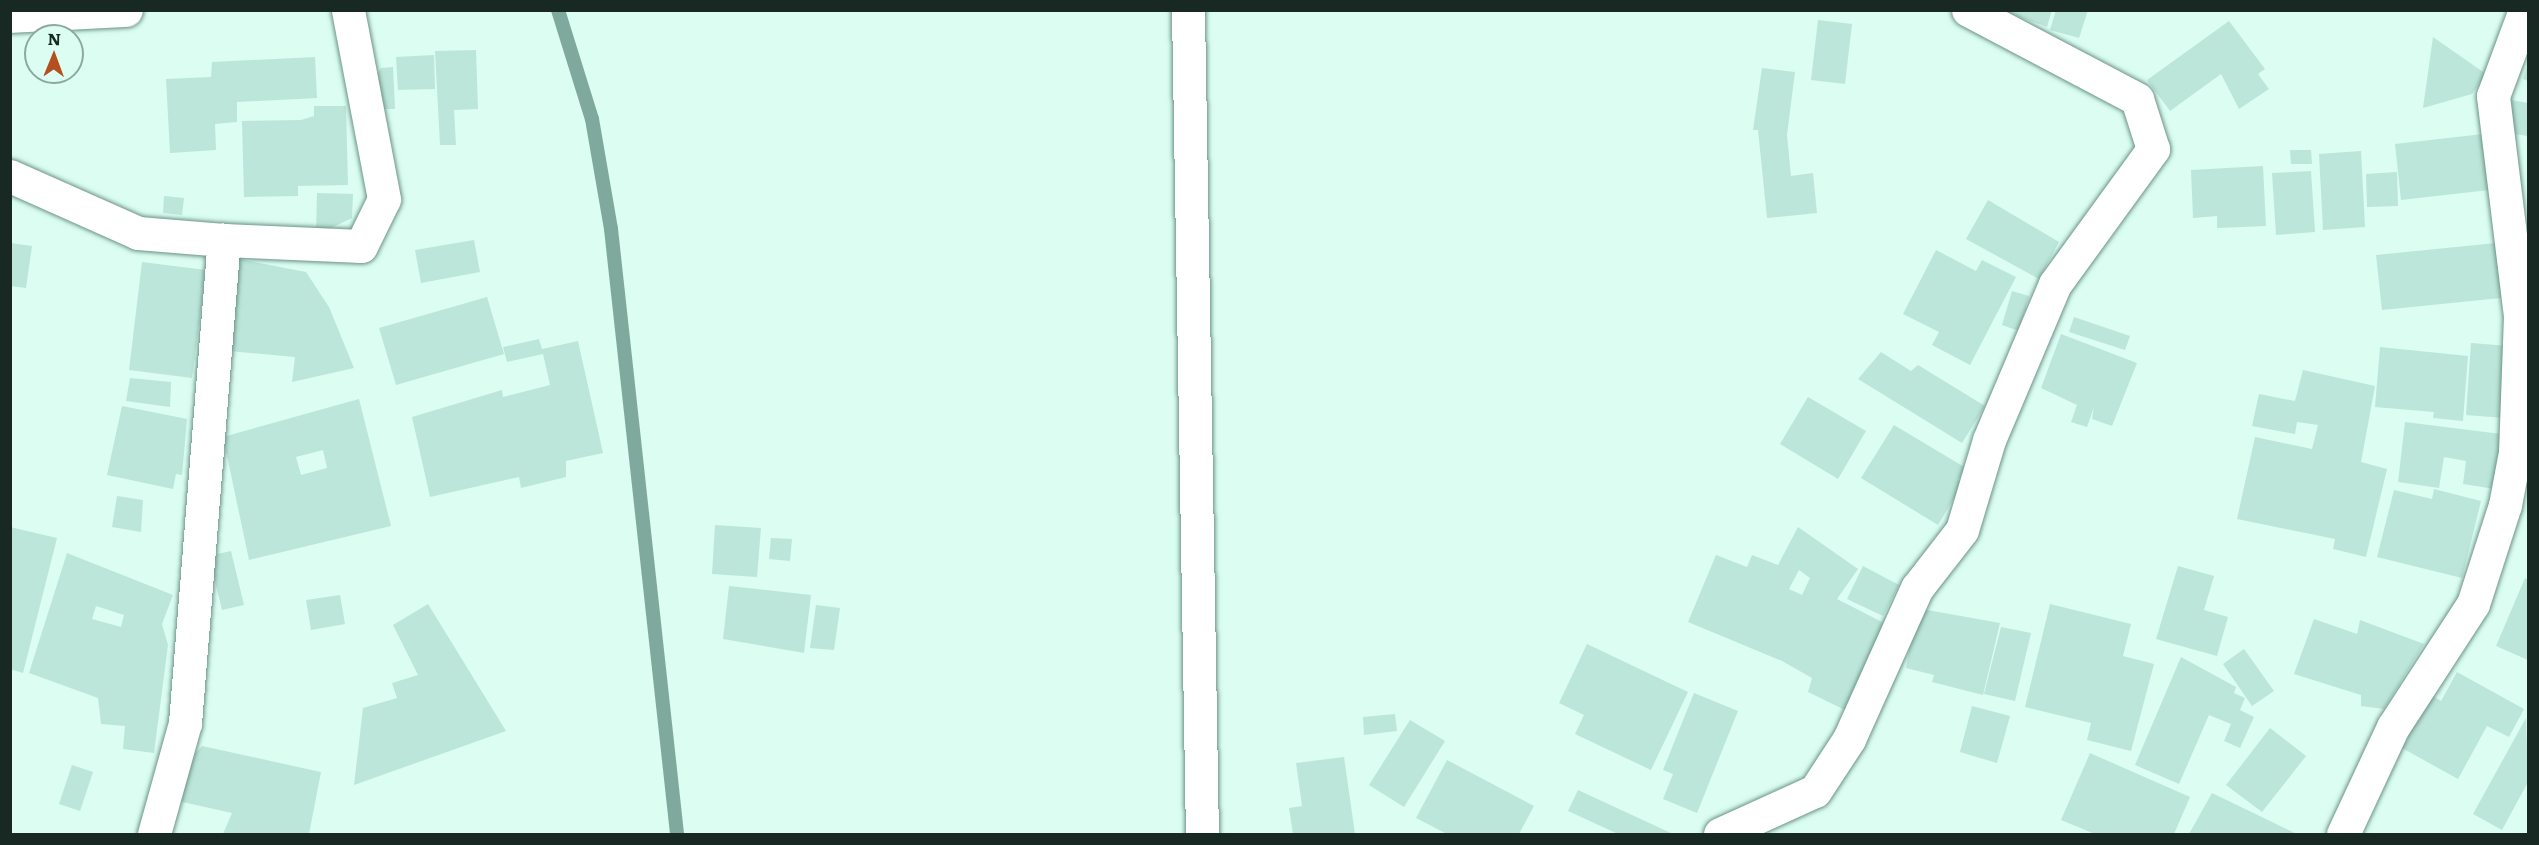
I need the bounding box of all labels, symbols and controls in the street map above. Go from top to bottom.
north arrow [24,24,84,84]
text: N [47,26,61,50]

